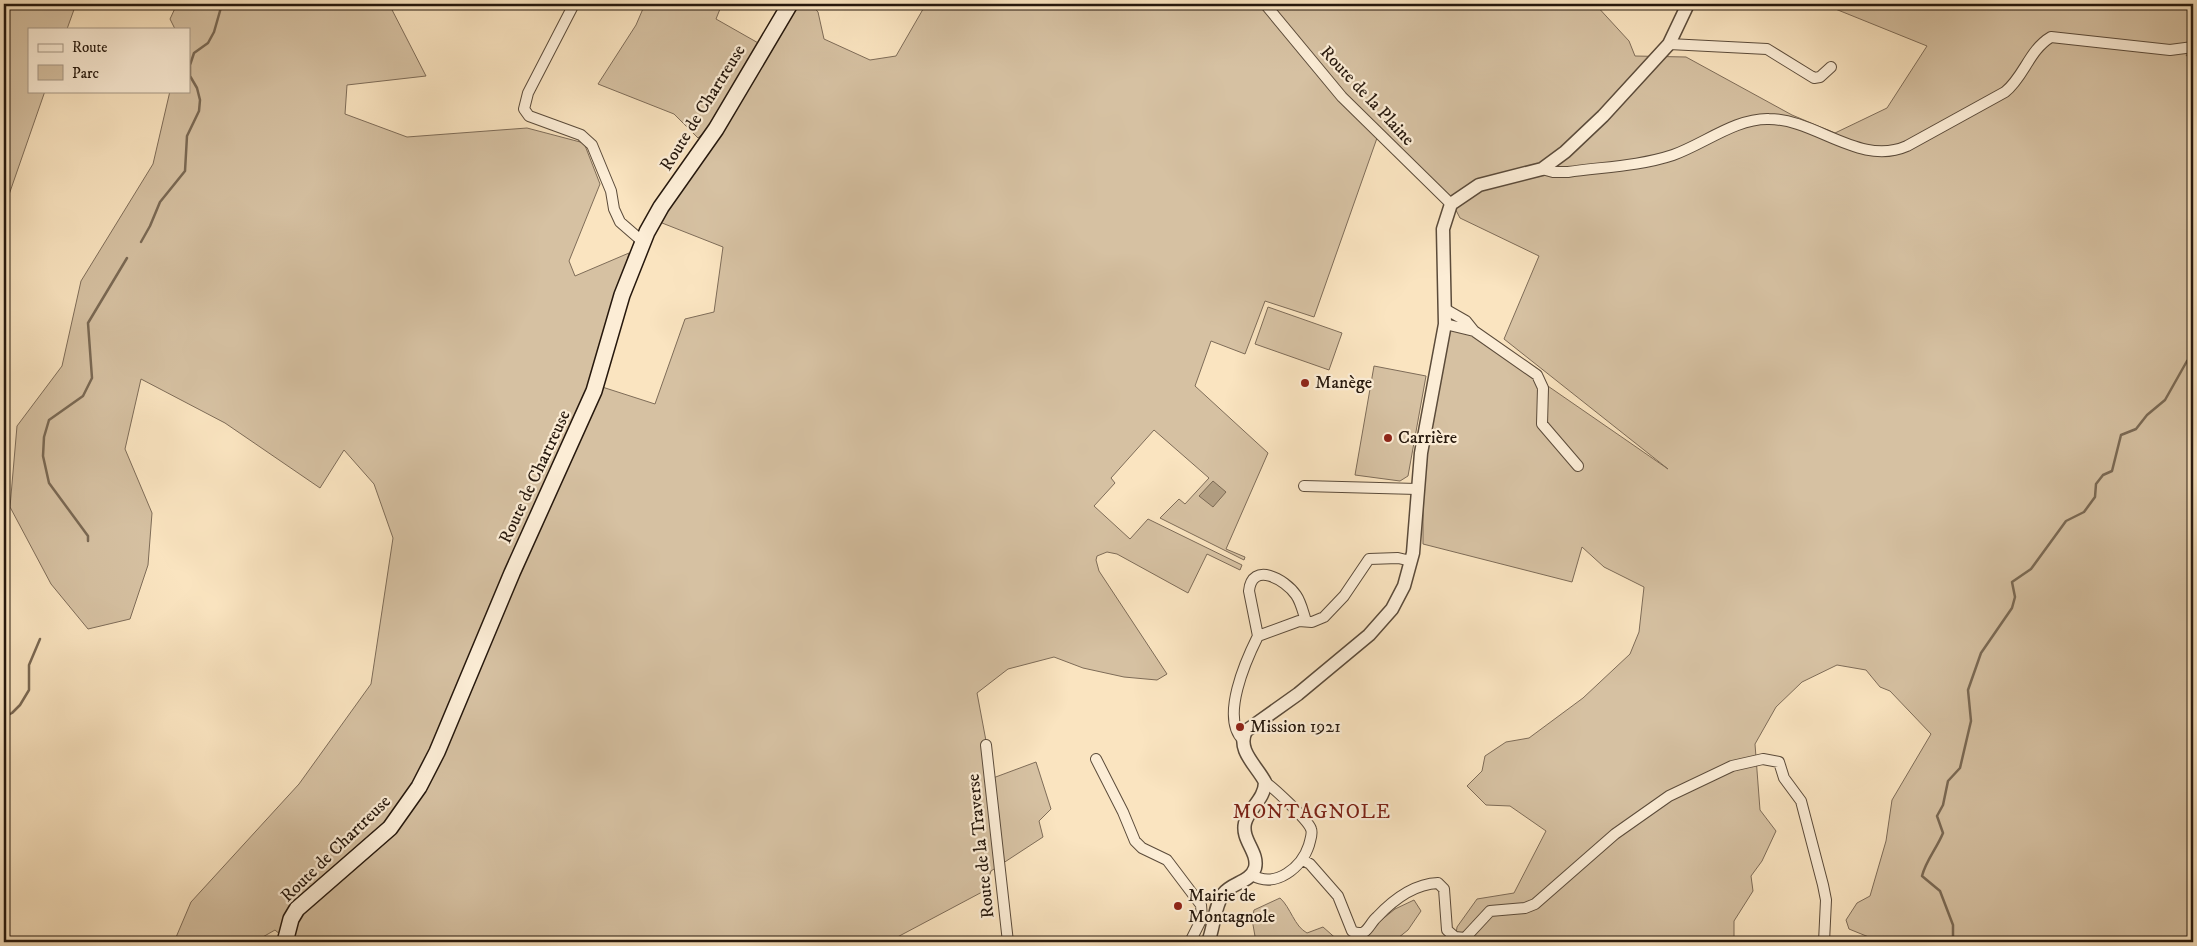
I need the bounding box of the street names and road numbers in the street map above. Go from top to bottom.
street label: Route de Chartreuse [655,41,751,175]
street label: Route de la Plaine [1315,42,1419,150]
street label: Route de Chartreuse [494,407,576,547]
street label: Route de la Traverse [962,773,1000,919]
street label: Route de Chartreuse [276,791,396,907]

